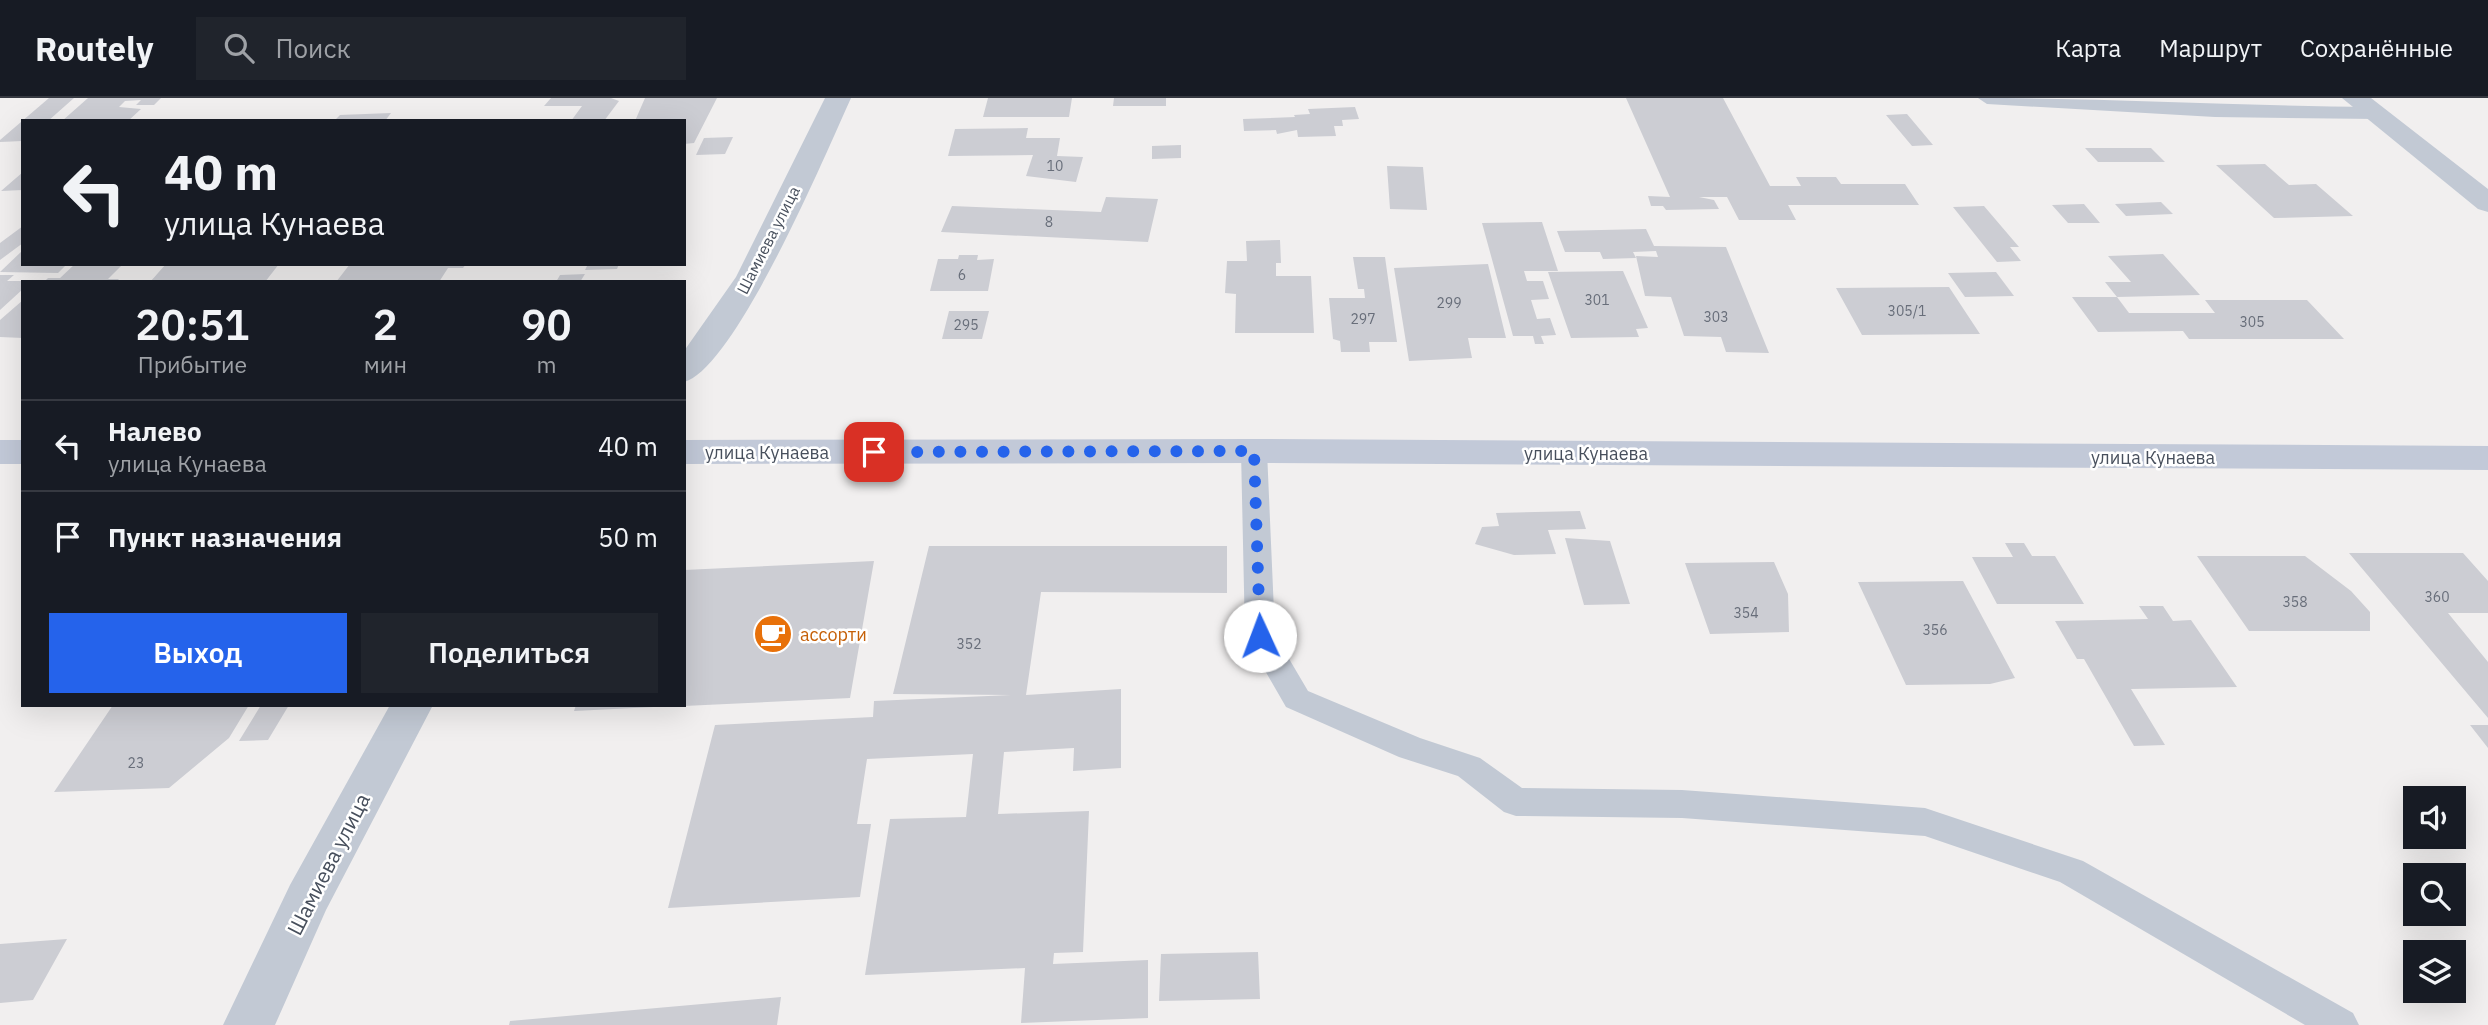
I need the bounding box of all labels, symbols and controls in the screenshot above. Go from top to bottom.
search box [196,17,686,80]
text: Routely [35,27,154,70]
icon: search [220,29,258,67]
text: Поиск [276,31,351,65]
text: Карта [2055,32,2121,64]
text: Маршрут [2159,32,2262,64]
text: Сохранённые [2300,32,2453,64]
text: 40 m [164,140,278,203]
icon: left [49,147,140,238]
house number: 10 [1047,157,1063,175]
street label: Шамиева улица [732,182,804,297]
text: улица Кунаева [164,202,385,244]
house number: 8 [1045,213,1053,231]
house number: 6 [958,266,966,284]
house number: 301 [1584,291,1610,309]
house number: 299 [1436,294,1462,312]
text: 20:51 [135,297,250,352]
text: 2 [373,297,398,352]
text: 90 [521,297,572,352]
house number: 305/1 [1888,302,1926,320]
house number: 303 [1703,308,1729,326]
house number: 297 [1350,310,1376,328]
house number: 305 [2239,313,2265,331]
house number: 295 [953,316,979,334]
text: Прибытие [138,349,247,379]
text: мин [364,349,407,379]
text: m [536,349,557,379]
text: Налево [108,414,202,448]
pin [844,422,904,482]
icon: left [49,427,87,465]
text: 40 m [598,429,658,463]
icon: arrive [855,433,893,471]
street label: улица Кунаева [705,441,829,464]
street label: улица Кунаева [1524,442,1648,465]
street label: улица Кунаева [2091,446,2215,469]
text: улица Кунаева [108,448,267,478]
icon: arrive [49,518,87,556]
text: Пункт назначения [108,520,342,554]
text: 50 m [598,520,658,554]
house number: 360 [2424,588,2450,606]
house number: 358 [2282,593,2308,611]
position arrow [1223,599,1297,673]
house number: 354 [1733,604,1759,622]
button: Выход [49,613,347,693]
button: Поделиться [361,613,658,693]
cafe icon: ассорти [752,613,794,655]
house number: 356 [1922,621,1948,639]
place label: ассорти [800,623,867,646]
house number: 352 [956,635,982,653]
house number: 23 [128,754,144,772]
map controls [2403,786,2466,1003]
button: sound [2403,786,2466,849]
street label: Шамиева улица [280,788,376,940]
button: search [2403,863,2466,926]
button: layers [2403,940,2466,1003]

